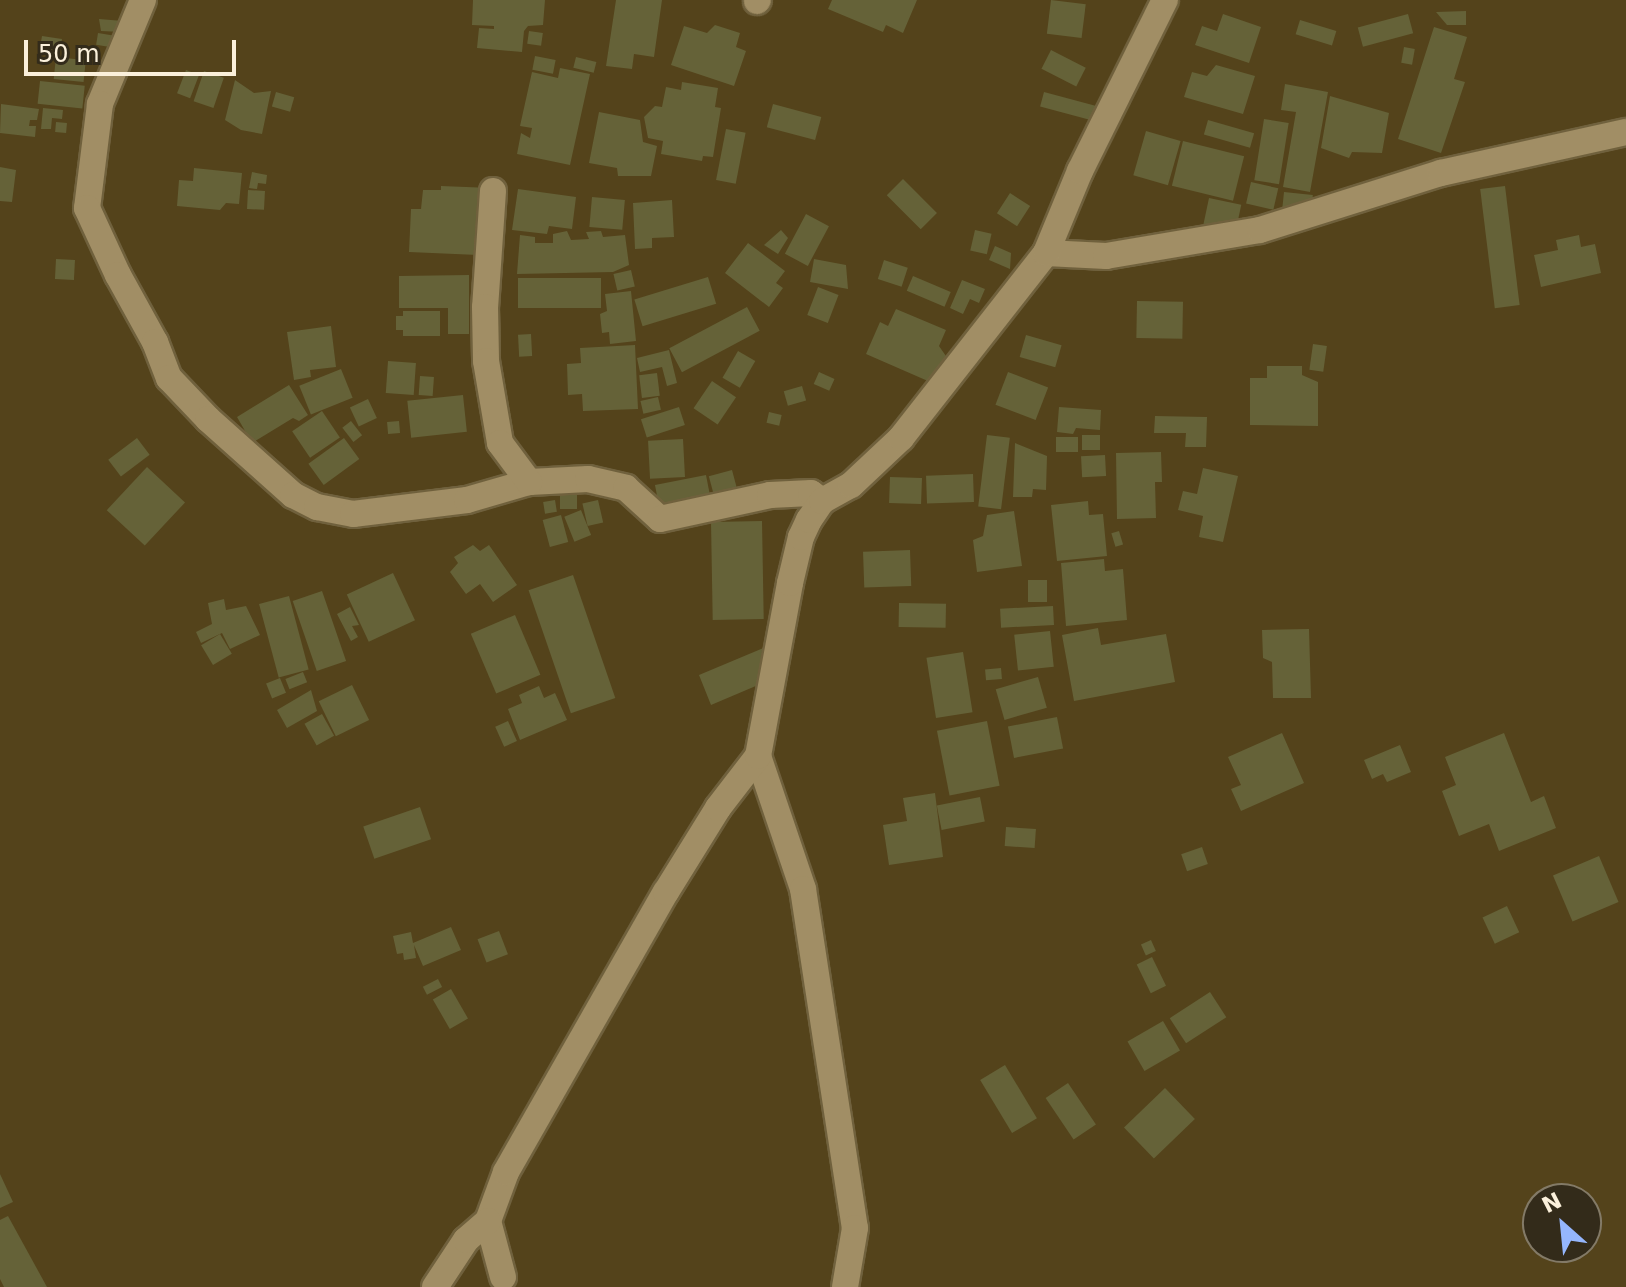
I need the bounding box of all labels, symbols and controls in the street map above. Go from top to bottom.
scale bar [28,24,240,74]
text: 50 m [38,40,100,68]
north arrow [1522,1183,1602,1263]
text: N [1538,1188,1566,1218]

